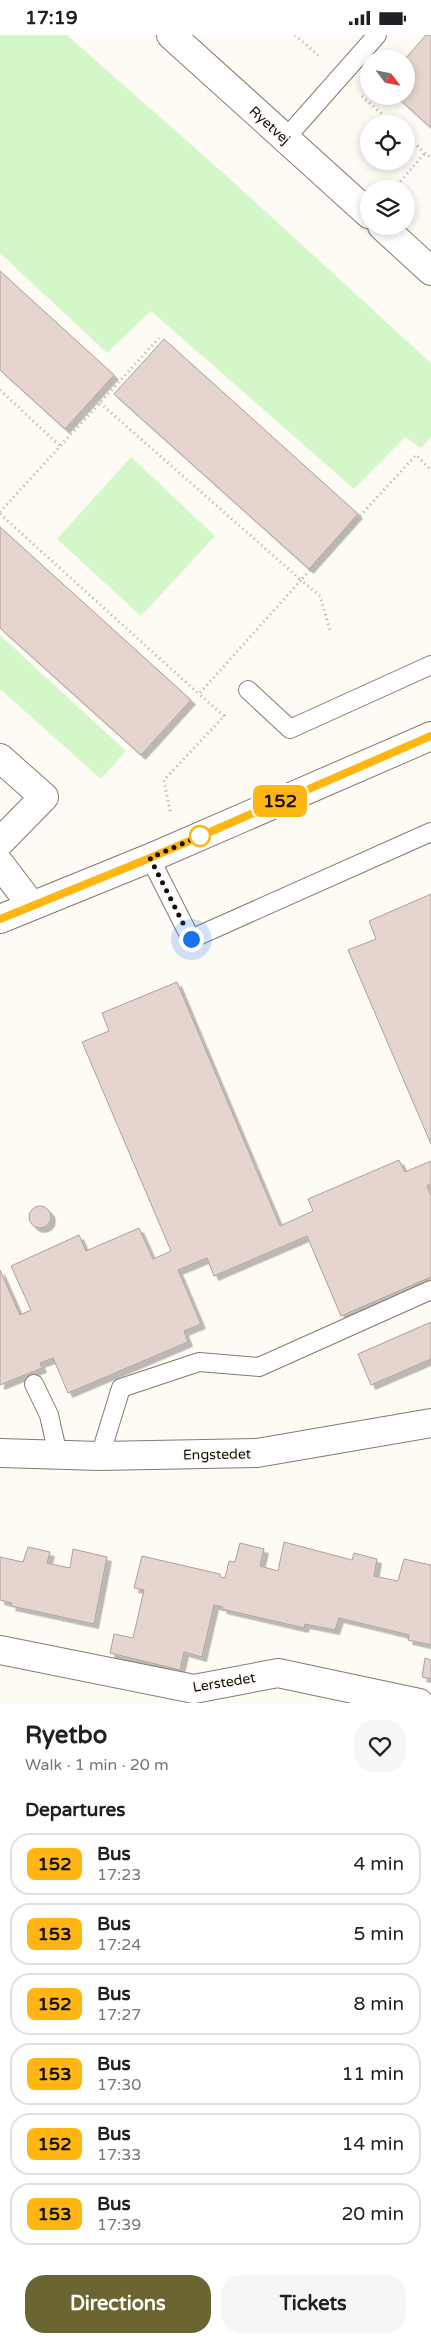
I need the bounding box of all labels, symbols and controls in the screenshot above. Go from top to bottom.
text: 17:19 [25,7,78,29]
north arrow [360,50,415,105]
map controls [360,50,415,235]
street label: Ryetvej [246,103,294,148]
button: locate [360,115,415,170]
button: layers [360,180,415,235]
line badge: 152 [251,785,309,817]
text: 152 [263,790,297,812]
unlabelled marker [189,825,211,847]
your location [179,927,204,952]
street label: Engstedet [183,1445,252,1464]
street label: Lerstedet [191,1669,257,1696]
button: heart [354,1720,406,1772]
text: Ryetbo [25,1721,107,1750]
text: Walk · 1 min · 20 m [25,1755,169,1775]
text: Departures [25,1799,125,1821]
text: Bus [97,1843,131,1865]
text: 152 [38,1853,71,1875]
text: 4 min [353,1853,404,1875]
text: 17:23 [97,1865,141,1885]
text: Bus [97,1913,131,1935]
text: 153 [38,1923,71,1945]
text: 5 min [353,1923,404,1945]
text: 17:24 [97,1935,141,1955]
text: Bus [97,1983,131,2005]
text: 152 [38,1993,71,2015]
text: 8 min [353,1993,404,2015]
text: 17:27 [97,2005,141,2025]
text: Bus [97,2053,131,2075]
text: 153 [38,2063,71,2085]
text: 11 min [341,2063,404,2085]
text: 17:30 [97,2075,141,2095]
text: Bus [97,2123,131,2145]
text: 152 [38,2133,71,2155]
text: 14 min [341,2133,404,2155]
text: 17:33 [97,2145,141,2165]
text: Bus [97,2193,131,2215]
text: 153 [38,2203,71,2225]
text: 20 min [341,2203,404,2225]
text: 17:39 [97,2215,141,2235]
button: Directions [25,2275,211,2333]
button: Tickets [221,2275,406,2333]

